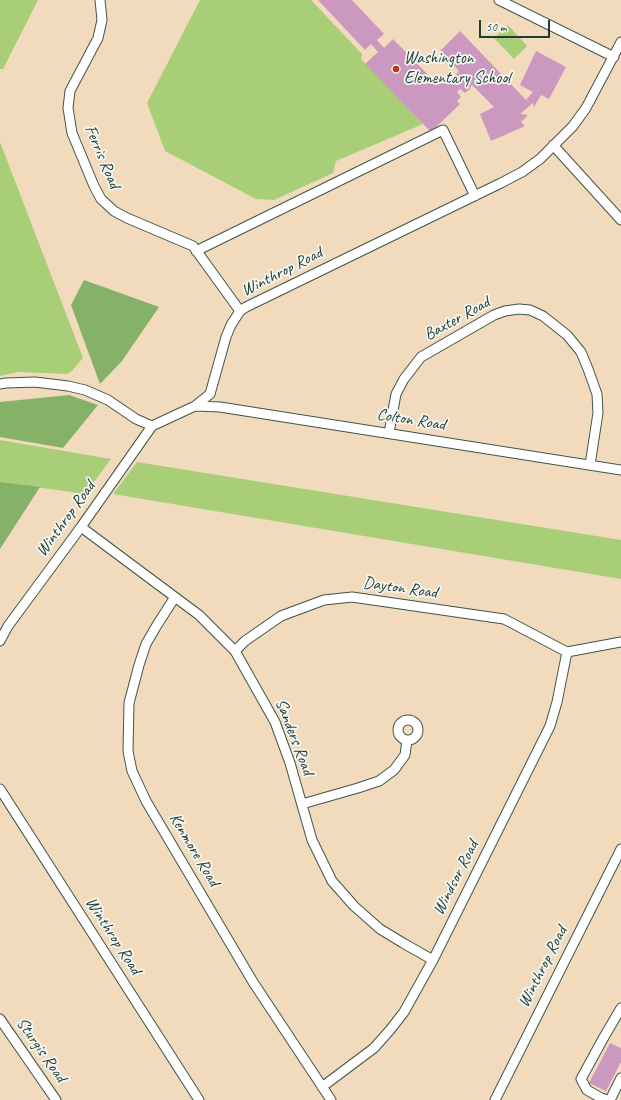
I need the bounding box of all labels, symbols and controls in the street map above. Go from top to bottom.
scale bar [481,12,552,38]
text: 50 m [486,19,506,35]
place label: Washington Elementary School [404,49,510,89]
marker: Washington Elementary School [391,64,401,74]
street label: Ferris Road [80,122,124,192]
street label: Winthrop Road [238,243,326,301]
street label: Baxter Road [421,293,493,345]
street label: Colton Road [375,405,447,435]
street label: Winthrop Road [32,477,100,561]
street label: Dayton Road [362,573,438,603]
street label: Sanders Road [270,696,318,778]
street label: Kenmore Road [164,810,224,890]
street label: Windsor Road [429,837,483,919]
street label: Winthrop Road [80,894,146,978]
street label: Winthrop Road [514,923,572,1011]
street label: Sturgis Road [11,1014,71,1086]

